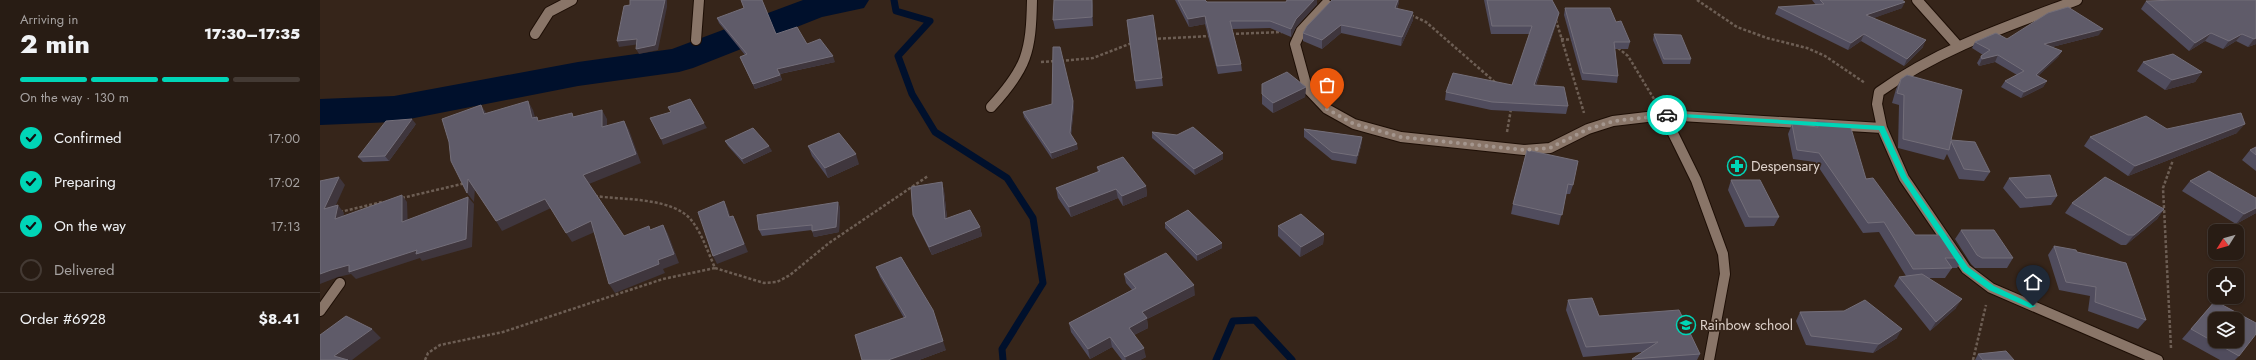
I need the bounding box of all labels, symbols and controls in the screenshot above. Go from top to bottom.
text: Arriving in [20,10,78,29]
text: 17:30–17:35 [204,23,300,45]
text: 2 min [20,25,90,63]
pin [1310,68,1344,109]
icon: bag [1316,74,1338,96]
text: On the way · 130 m [20,88,129,107]
courier [1647,95,1687,135]
icon: car [1656,104,1678,126]
icon: check [20,127,42,149]
text: Confirmed [54,127,122,149]
text: 17:00 [268,129,300,148]
pharmacy icon: Despensary [1726,155,1748,177]
place label: Despensary [1751,156,1821,176]
icon: check [20,171,42,193]
text: Preparing [54,171,116,193]
text: 17:02 [268,173,300,192]
icon: check [20,215,42,237]
text: On the way [54,215,126,237]
text: 17:13 [270,217,300,236]
north arrow [2208,224,2244,260]
map controls [2208,224,2244,348]
text: Delivered [54,259,115,281]
pin [2016,265,2050,306]
button: locate [2208,268,2244,304]
icon: home [2022,271,2044,293]
text: Order #6928 [20,308,106,330]
text: $8.41 [259,308,300,330]
button: layers [2208,312,2244,348]
school or university icon: Rainbow school [1675,314,1697,336]
place label: Rainbow school [1700,315,1793,335]

